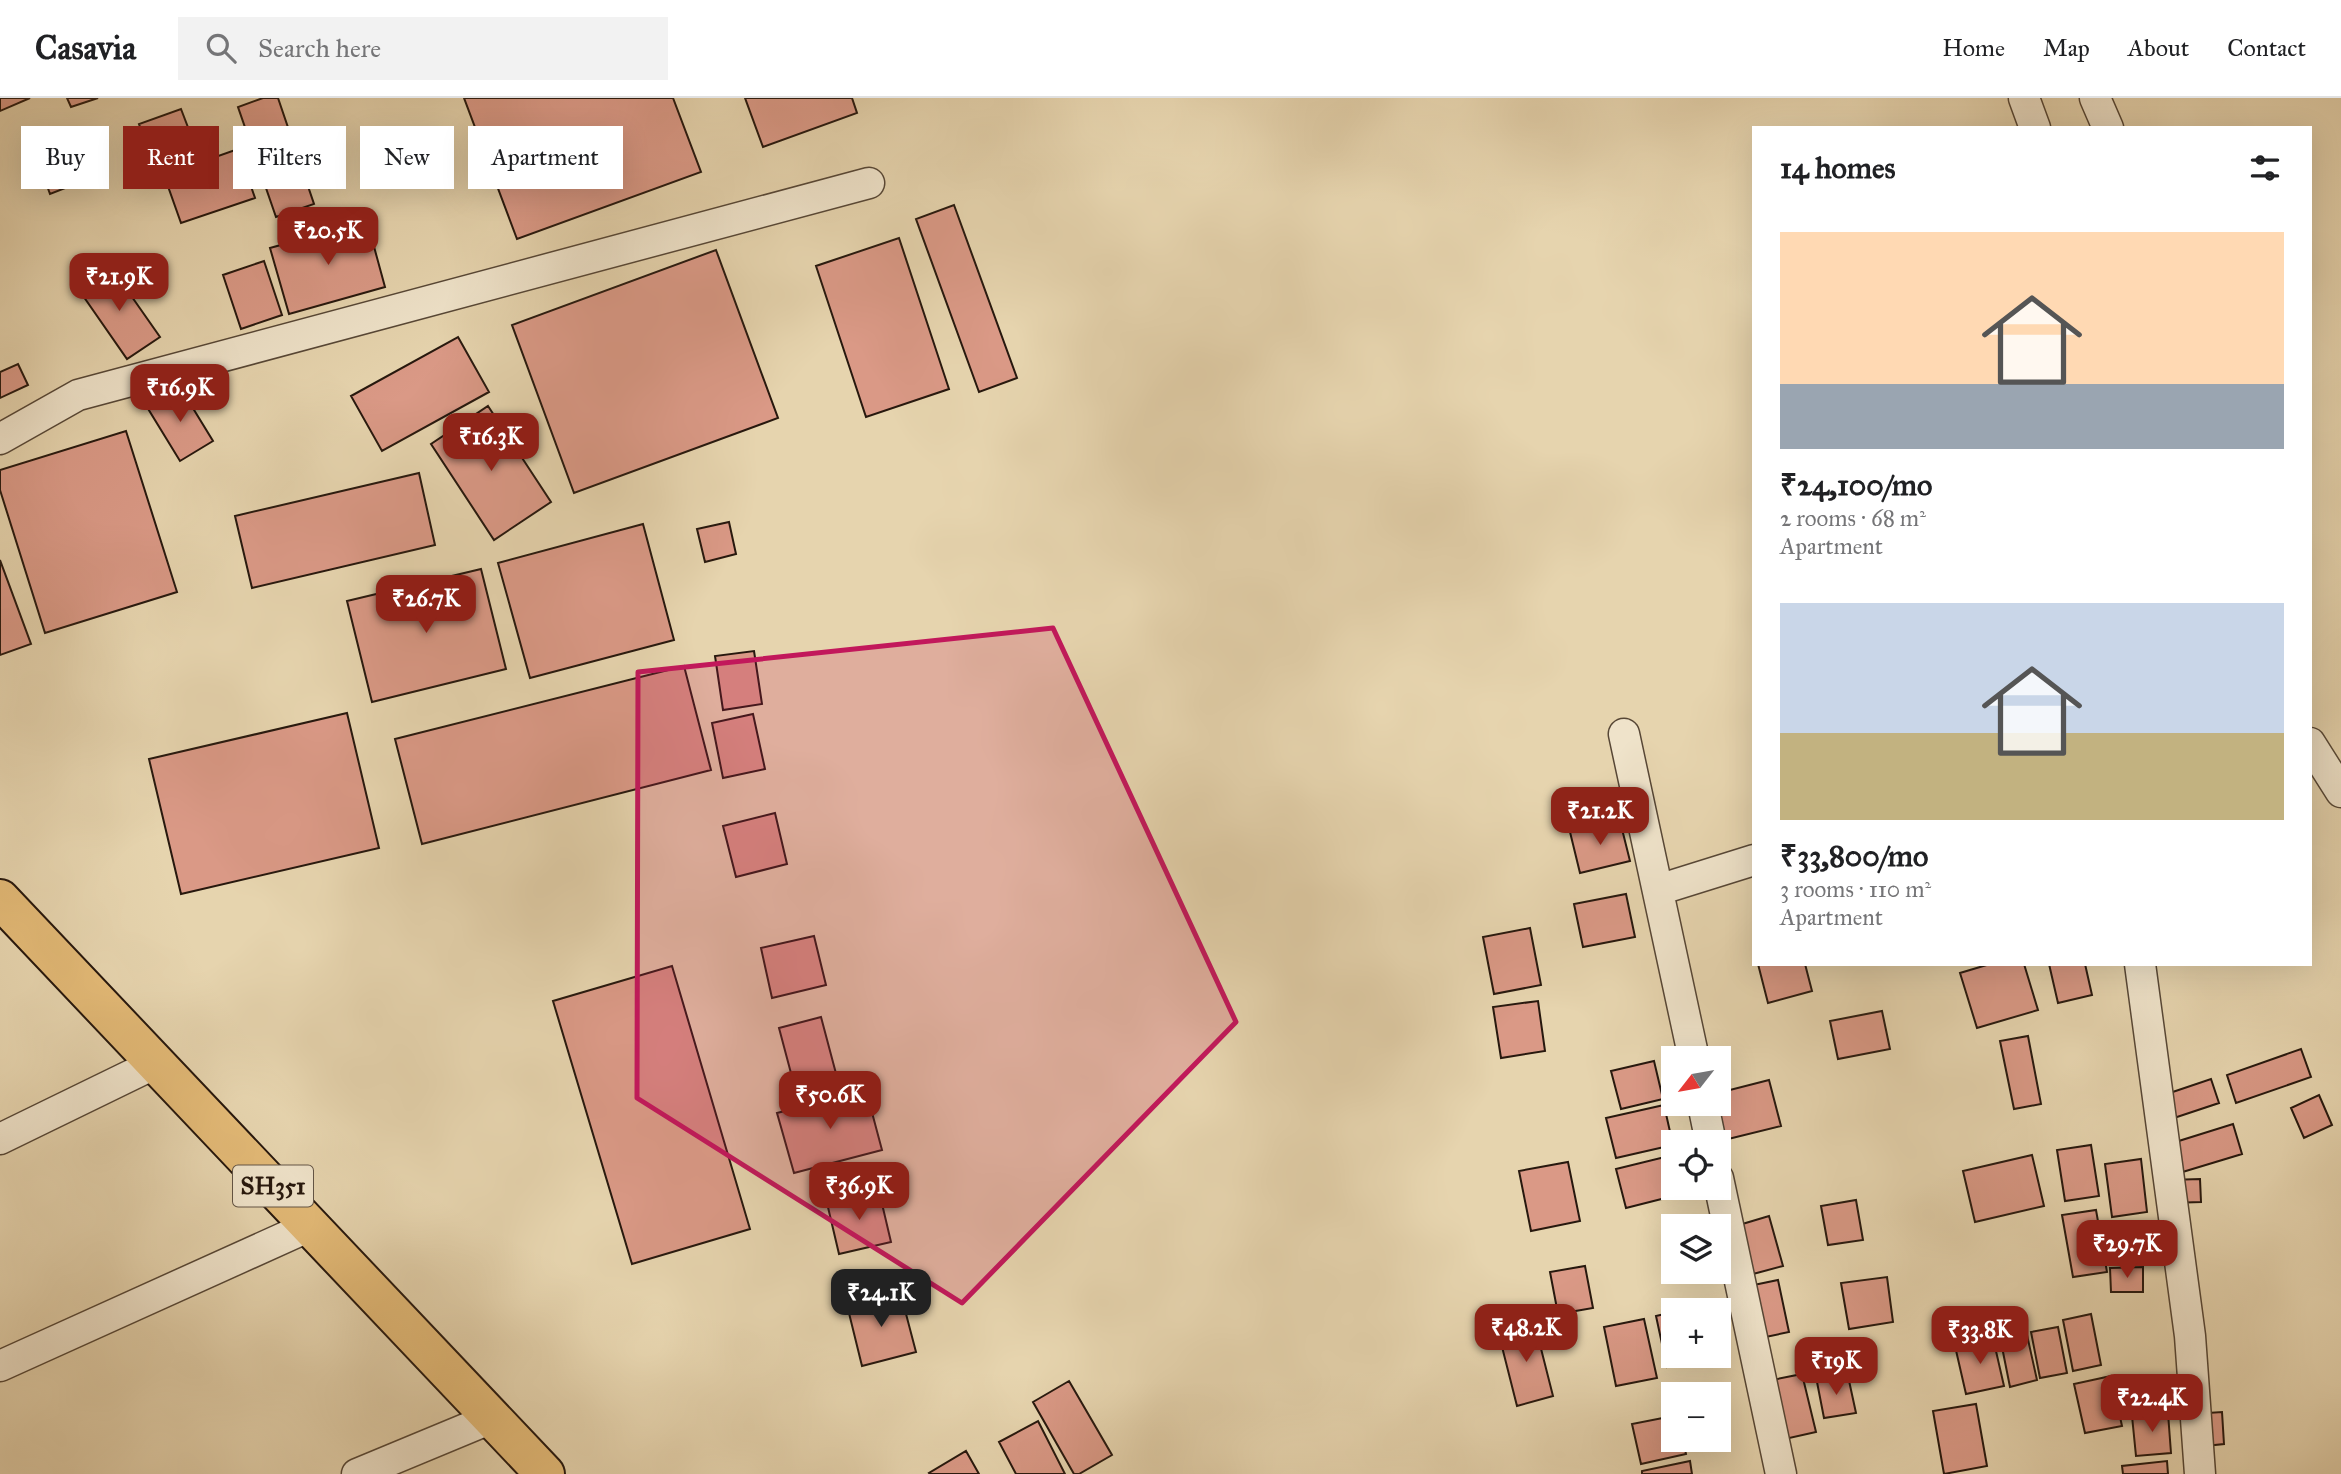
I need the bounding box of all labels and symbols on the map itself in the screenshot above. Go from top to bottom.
pin: ₹20.5K [271,208,385,267]
pin: ₹21.9K [62,254,176,313]
pin: ₹16.9K [123,364,237,424]
pin: ₹16.3K [434,414,548,473]
pin: ₹26.7K [369,575,483,635]
pin: ₹21.2K [1543,788,1657,847]
north arrow [1661,1046,1731,1116]
pin: ₹50.6K [773,1072,887,1131]
pin: ₹36.9K [802,1162,916,1222]
road number: SH351 [233,1166,313,1206]
pin: ₹29.7K [2070,1220,2184,1280]
pin: ₹24.1K [824,1270,938,1329]
pin: ₹48.2K [1469,1304,1583,1364]
pin: ₹33.8K [1923,1306,2037,1366]
pin: ₹19K [1795,1338,1877,1397]
pin: ₹22.4K [2095,1374,2209,1434]

